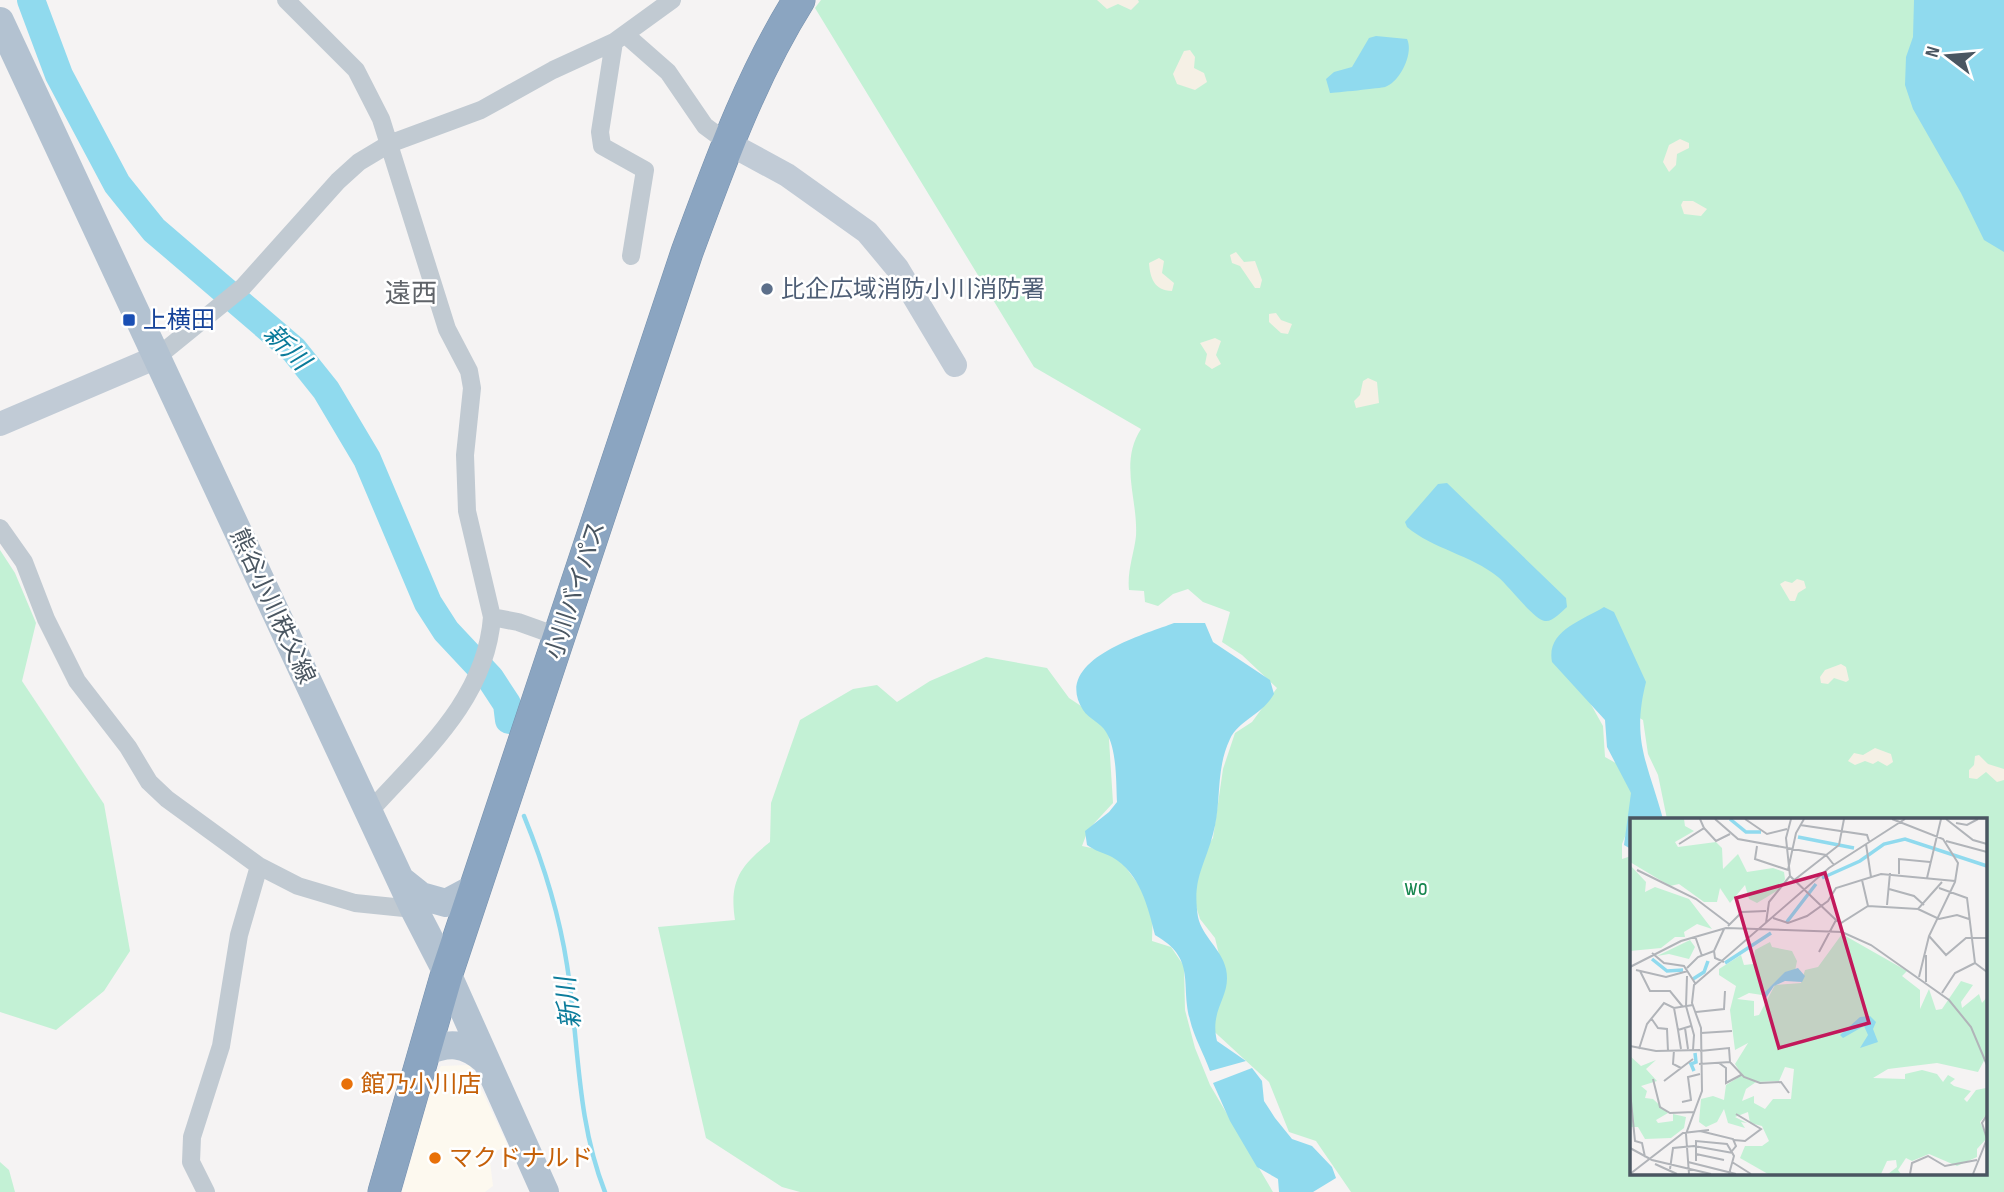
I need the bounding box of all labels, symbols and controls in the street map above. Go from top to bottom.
north arrow [1913,21,1983,91]
text: N [1921,44,1946,60]
place label: 比企広域消防小川消防署 [781,275,1045,304]
district label: 遠西 [385,279,437,310]
marker: 比企広域消防小川消防署 [759,281,775,297]
place label: 上横田 [143,306,215,335]
marker: 上横田 [121,312,137,328]
water label: 新川 [257,319,317,380]
street label: 小川バイパス [540,517,611,663]
street label: 熊谷小川秩父線 [224,524,321,688]
inset map [1630,818,1986,1174]
park label: wo [1404,873,1428,902]
water label: 新川 [551,972,588,1031]
place label: 館乃小川店 [361,1070,481,1099]
marker: 館乃小川店 [339,1076,355,1092]
place label: マクドナルド [449,1144,593,1173]
marker: マクドナルド [427,1150,443,1166]

